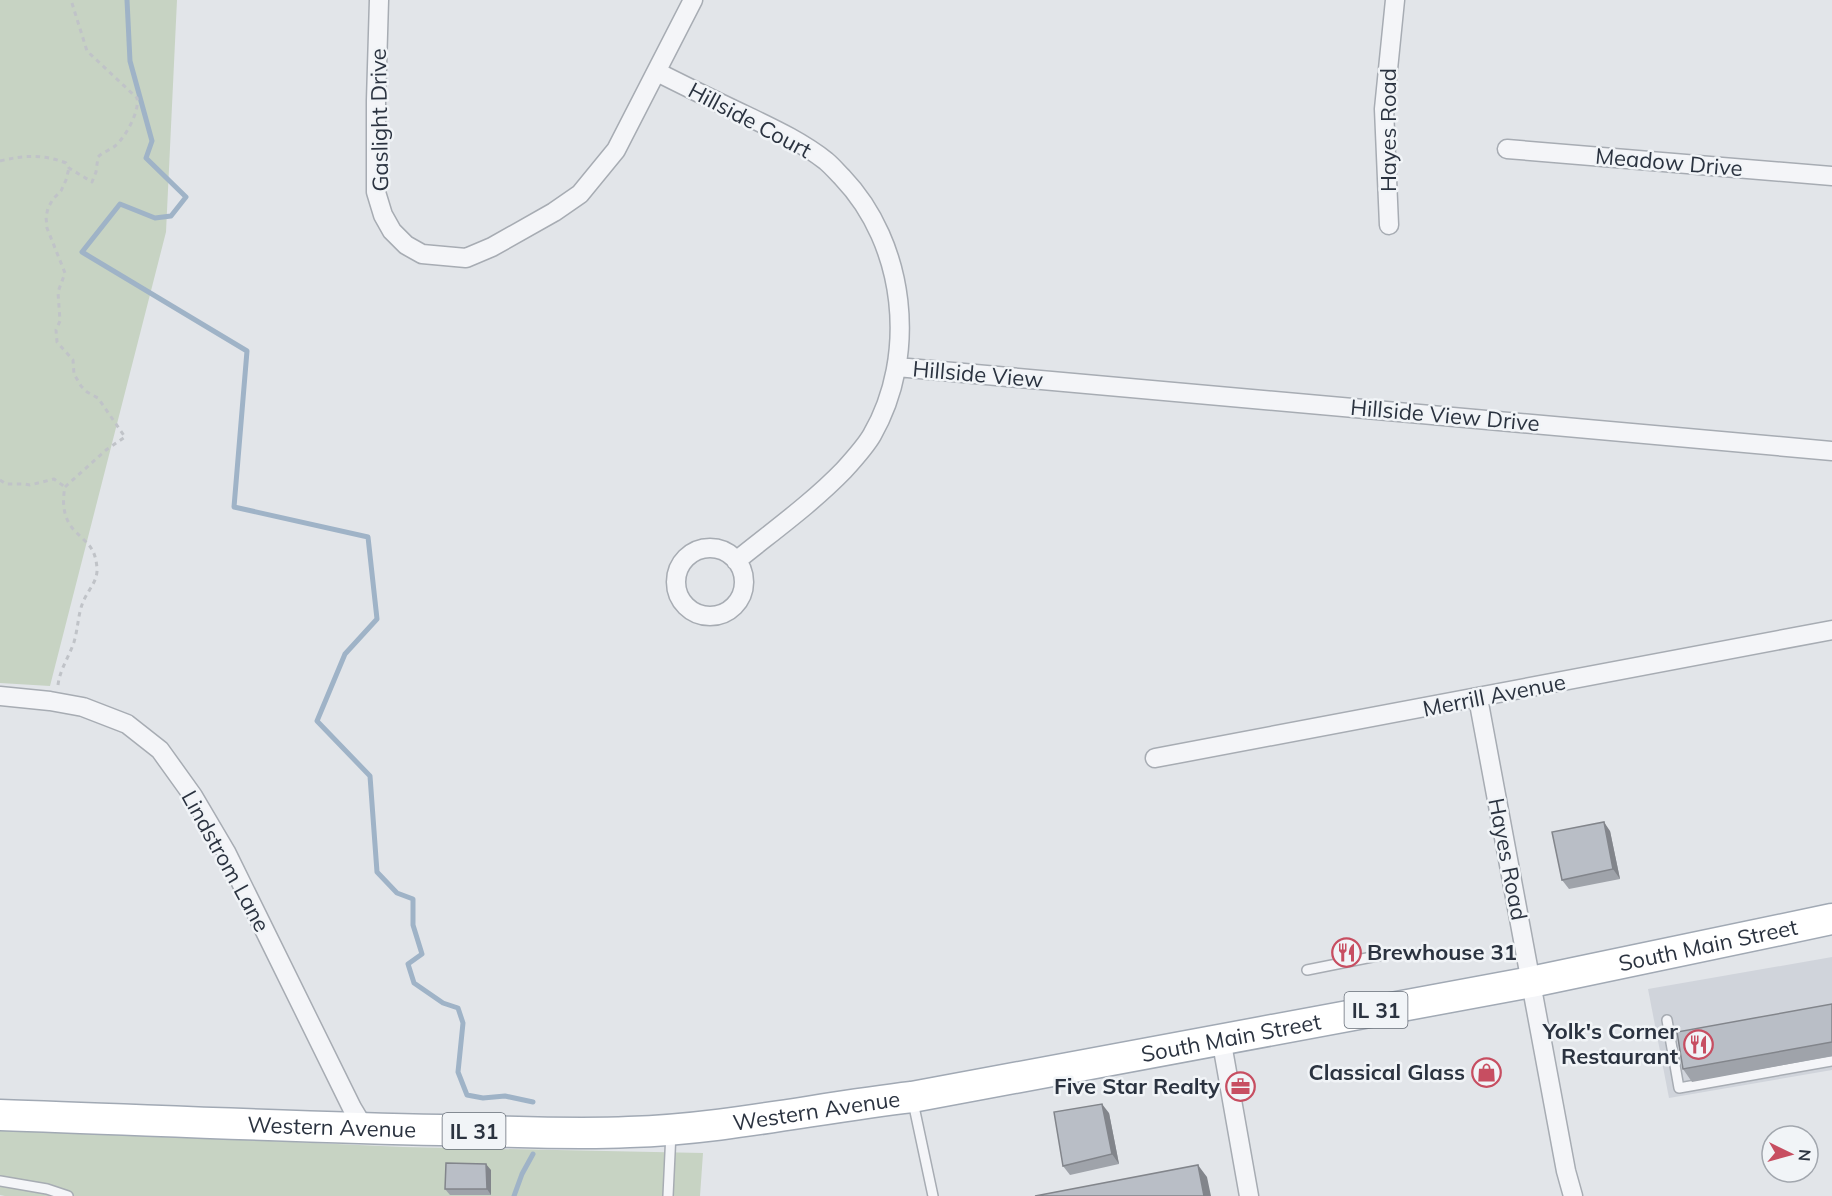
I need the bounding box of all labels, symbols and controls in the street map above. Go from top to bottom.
street label: Gaslight Drive [364,48,394,192]
street label: Hayes Road [1374,68,1402,192]
street label: Hillside Court [684,76,817,164]
street label: Meadow Drive [1594,142,1744,182]
street label: Hillside View [911,354,1045,394]
street label: Hillside View Drive [1349,393,1541,437]
street label: Merrill Avenue [1420,667,1568,723]
street label: Lindstrom Lane [176,785,276,937]
street label: Hayes Road [1482,795,1534,923]
street label: South Main Street [1616,913,1800,977]
restaurant icon: Brewhouse 31 [1330,936,1362,968]
place label: Brewhouse 31 [1367,938,1517,966]
road number: IL 31 [1344,992,1408,1028]
street label: South Main Street [1139,1007,1323,1068]
place label: Yolk's Corner Restaurant [1542,1017,1678,1070]
restaurant icon: Yolk's Corner Restaurant [1683,1028,1715,1060]
shop icon: Classical Glass [1470,1056,1502,1088]
place label: Classical Glass [1309,1058,1465,1086]
office icon: Five Star Realty [1225,1070,1257,1102]
place label: Five Star Realty [1054,1072,1220,1100]
street label: Western Avenue [731,1085,902,1137]
street label: Western Avenue [247,1110,417,1143]
road number: IL 31 [442,1113,506,1149]
north arrow [1760,1124,1820,1184]
text: N [1794,1148,1815,1162]

